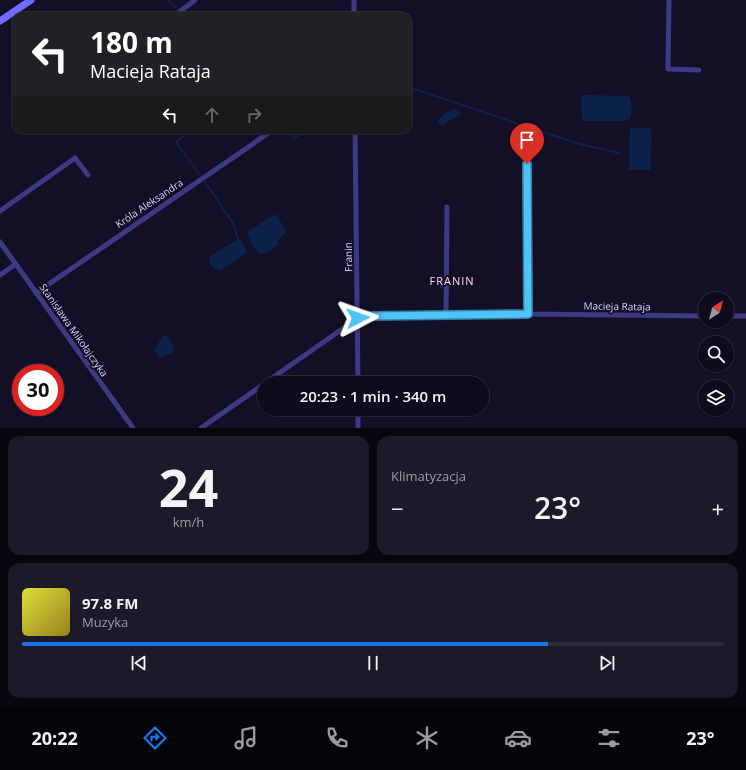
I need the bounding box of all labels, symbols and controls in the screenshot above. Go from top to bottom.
text: 180 m [90,23,173,61]
icon: left [24,28,76,80]
text: Macieja Rataja [90,59,211,83]
icon: left [159,104,181,126]
icon: ahead [201,104,223,126]
icon: right [243,104,265,126]
pin [510,123,544,164]
icon: arrive [516,129,538,151]
street label: Króla Aleksandra [112,175,186,231]
street label: Franin [341,242,355,272]
district label: FRANIN [429,273,475,288]
street label: Stanisława Mikołajczyka [37,281,111,379]
north arrow [698,292,734,328]
map controls [698,292,734,416]
position arrow [337,297,379,339]
street label: Macieja Rataja [583,298,651,314]
button: search [698,336,734,372]
speed limit sign: 30 [12,364,64,416]
button: layers [698,380,734,416]
text: 20:23 · 1 min · 340 m [300,386,446,406]
text: 24 [159,451,218,522]
text: Klimatyzacja [391,467,466,485]
text: 23° [534,487,581,528]
text: − [391,493,404,523]
text: + [711,493,724,523]
text: km/h [173,513,204,531]
text: 97.8 FM [82,593,138,613]
text: Muzyka [82,613,128,631]
icon: previous [128,652,150,674]
icon: pause [362,652,384,674]
icon: next [596,652,618,674]
icon: directions [141,724,169,752]
icon: music [232,724,260,752]
icon: phone [323,724,351,752]
icon: climate [413,724,441,752]
icon: car [504,724,532,752]
icon: filters [595,724,623,752]
text: 20:22 [31,726,78,750]
text: 23° [686,726,715,750]

